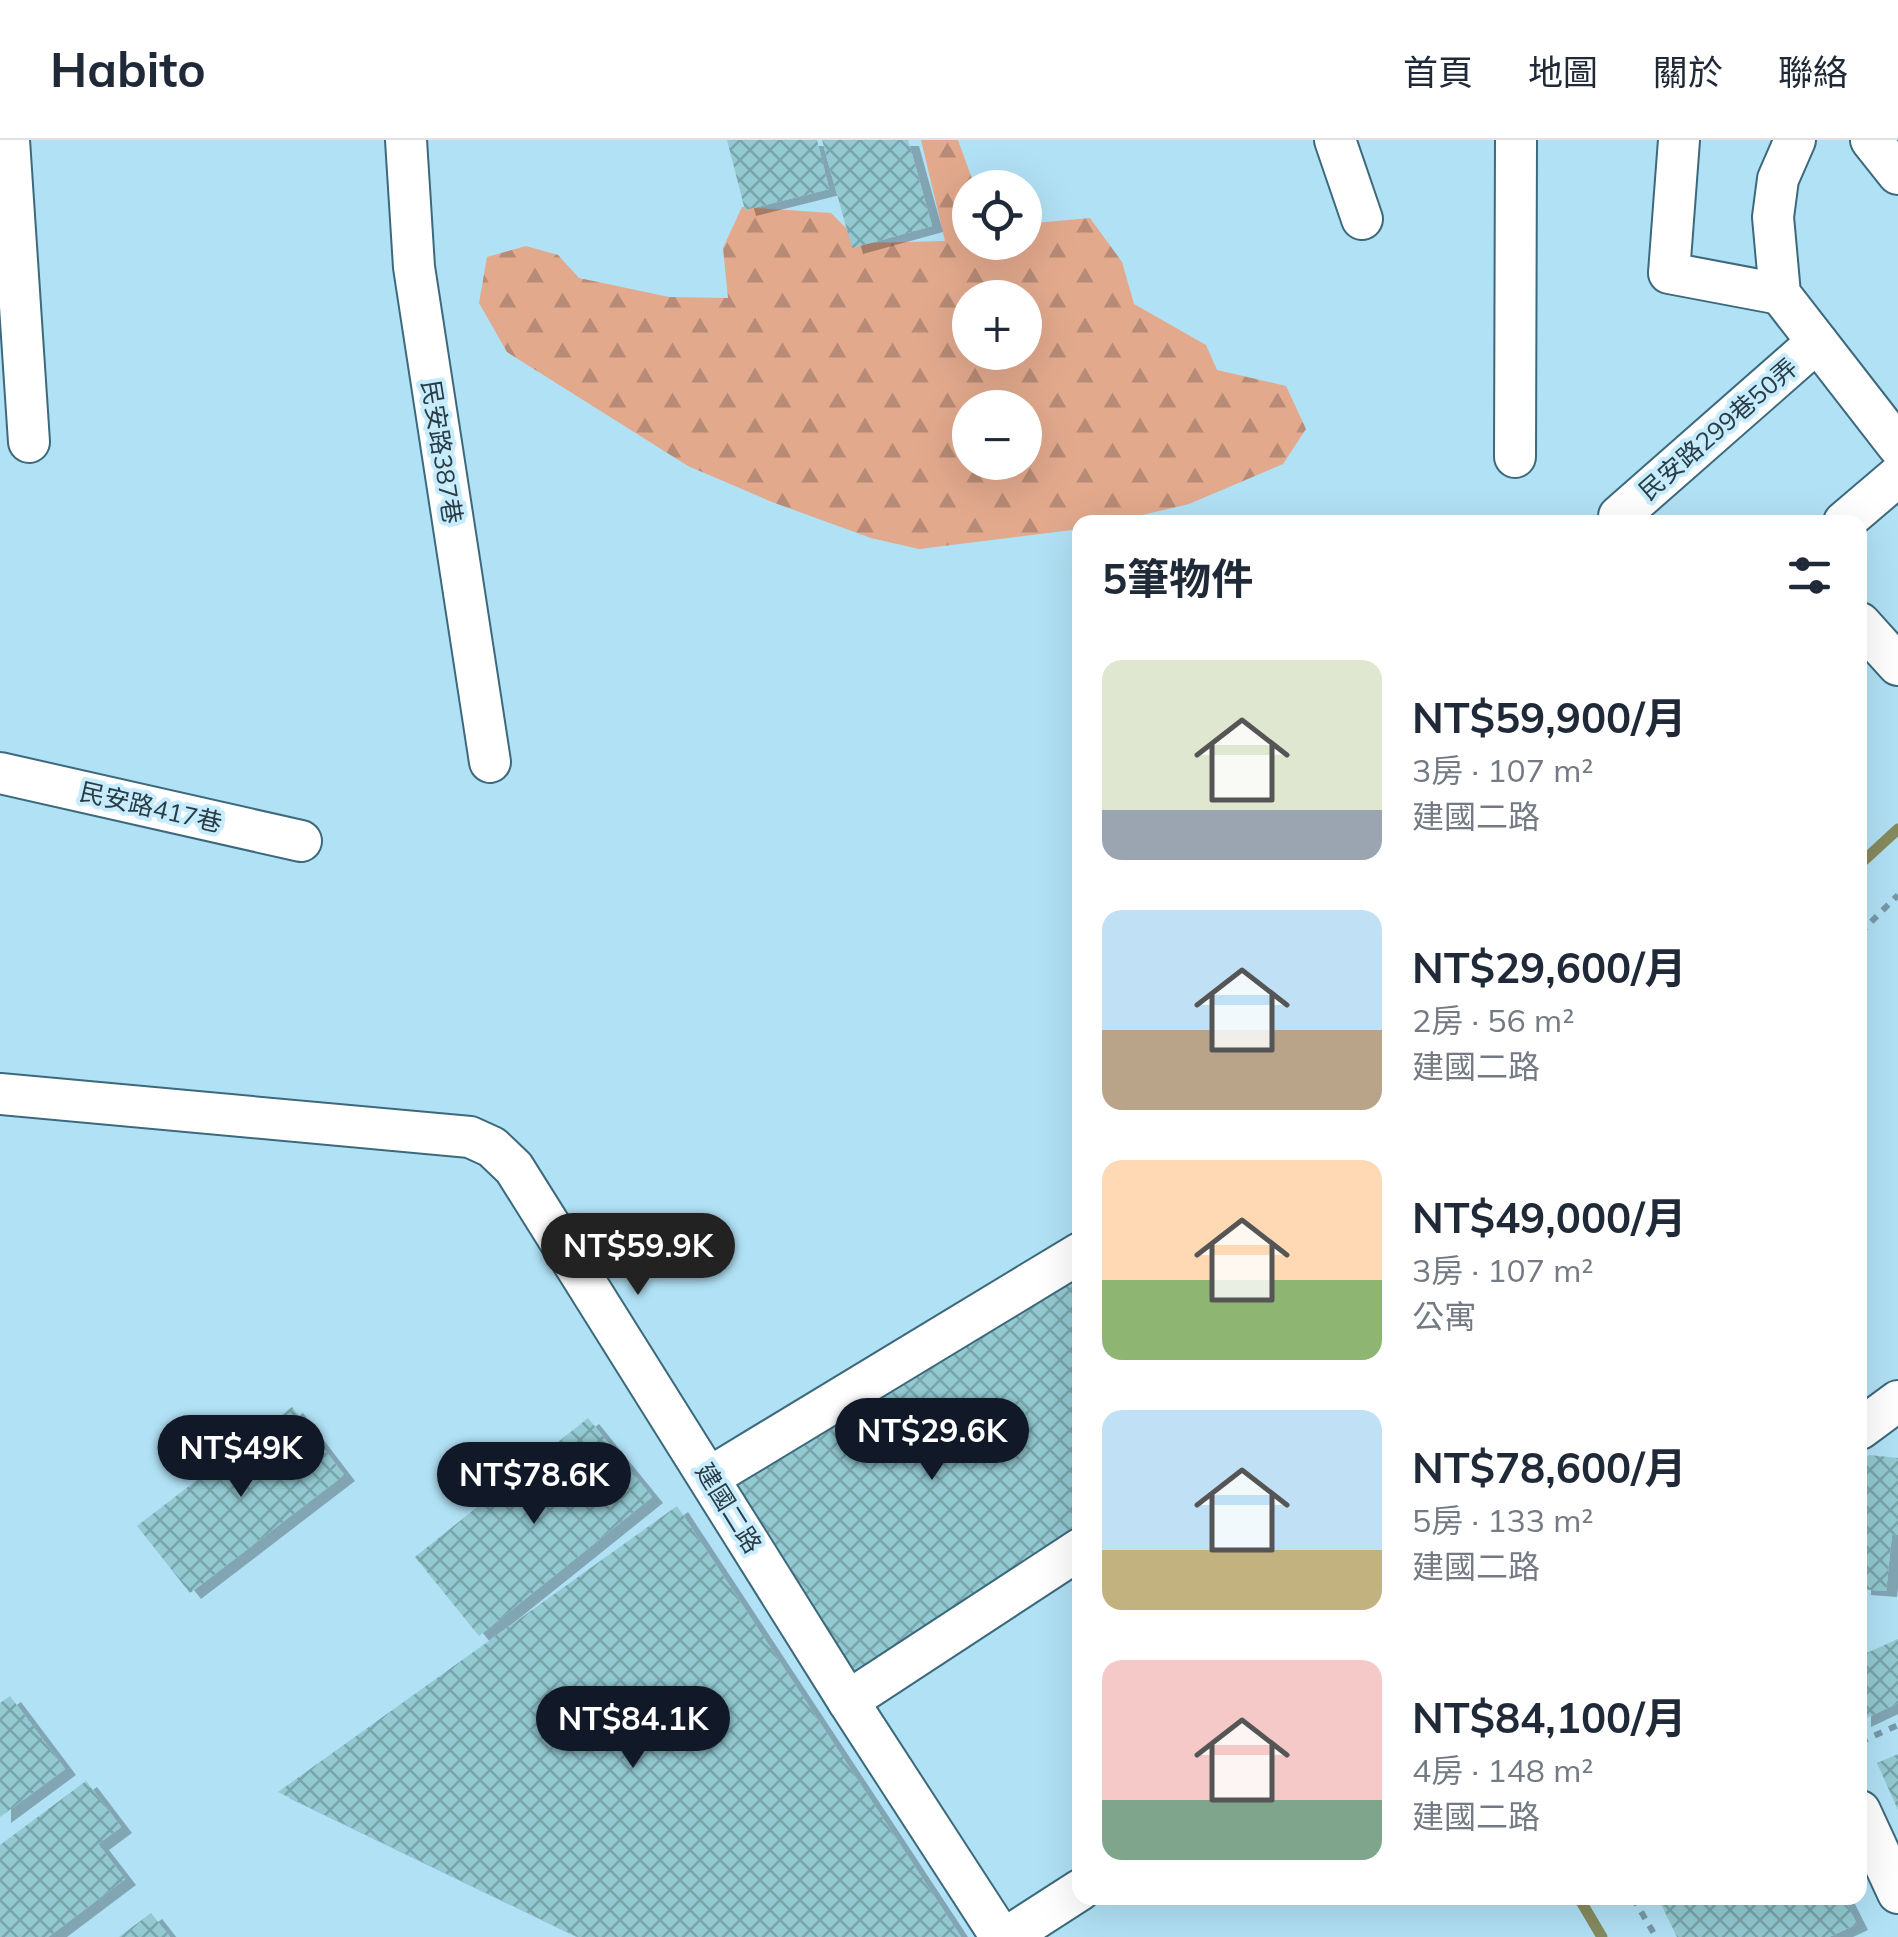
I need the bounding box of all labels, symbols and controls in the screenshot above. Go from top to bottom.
text: Habito [50,39,206,99]
text: 首頁 [1403,50,1473,94]
text: 地圖 [1528,50,1598,94]
text: 關於 [1653,50,1723,94]
text: 聯絡 [1778,50,1848,94]
map controls [952,170,1042,480]
button: locate [952,170,1042,260]
button: + [952,280,1042,370]
street label: 民安路299巷50弄 [1632,351,1803,506]
street label: 民安路387巷 [416,378,469,526]
button: − [952,390,1042,480]
icon: filters [1782,548,1837,603]
text: 5筆物件 [1102,552,1253,605]
text: NT$59,900/月 [1412,691,1687,744]
icon: home [1182,700,1302,820]
text: 3房 · 107 m² [1412,750,1594,790]
street label: 民安路417巷 [77,775,225,838]
text: 建國二路 [1412,796,1540,836]
text: NT$29,600/月 [1412,941,1687,994]
icon: home [1182,950,1302,1070]
text: 2房 · 56 m² [1412,1000,1574,1040]
text: 建國二路 [1412,1046,1540,1086]
text: NT$49,000/月 [1412,1191,1687,1244]
icon: home [1182,1200,1302,1320]
pin: NT$59.9K [535,1213,741,1298]
text: NT$59.9K [563,1225,713,1265]
text: 3房 · 107 m² [1412,1250,1594,1290]
text: 公寓 [1412,1296,1476,1336]
pin: NT$29.6K [829,1398,1035,1483]
text: NT$29.6K [857,1410,1007,1450]
pin: NT$49K [160,1415,322,1500]
text: NT$49K [180,1427,302,1467]
text: NT$78,600/月 [1412,1441,1687,1494]
pin: NT$78.6K [431,1442,637,1527]
icon: home [1182,1450,1302,1570]
text: NT$78.6K [459,1454,609,1494]
street label: 建國二路 [690,1457,769,1558]
text: 5房 · 133 m² [1412,1500,1594,1540]
text: 建國二路 [1412,1546,1540,1586]
pin: NT$84.1K [530,1686,736,1771]
text: NT$84,100/月 [1412,1691,1687,1744]
text: NT$84.1K [558,1698,708,1738]
icon: home [1182,1700,1302,1820]
text: 4房 · 148 m² [1412,1750,1594,1790]
text: 建國二路 [1412,1796,1540,1836]

